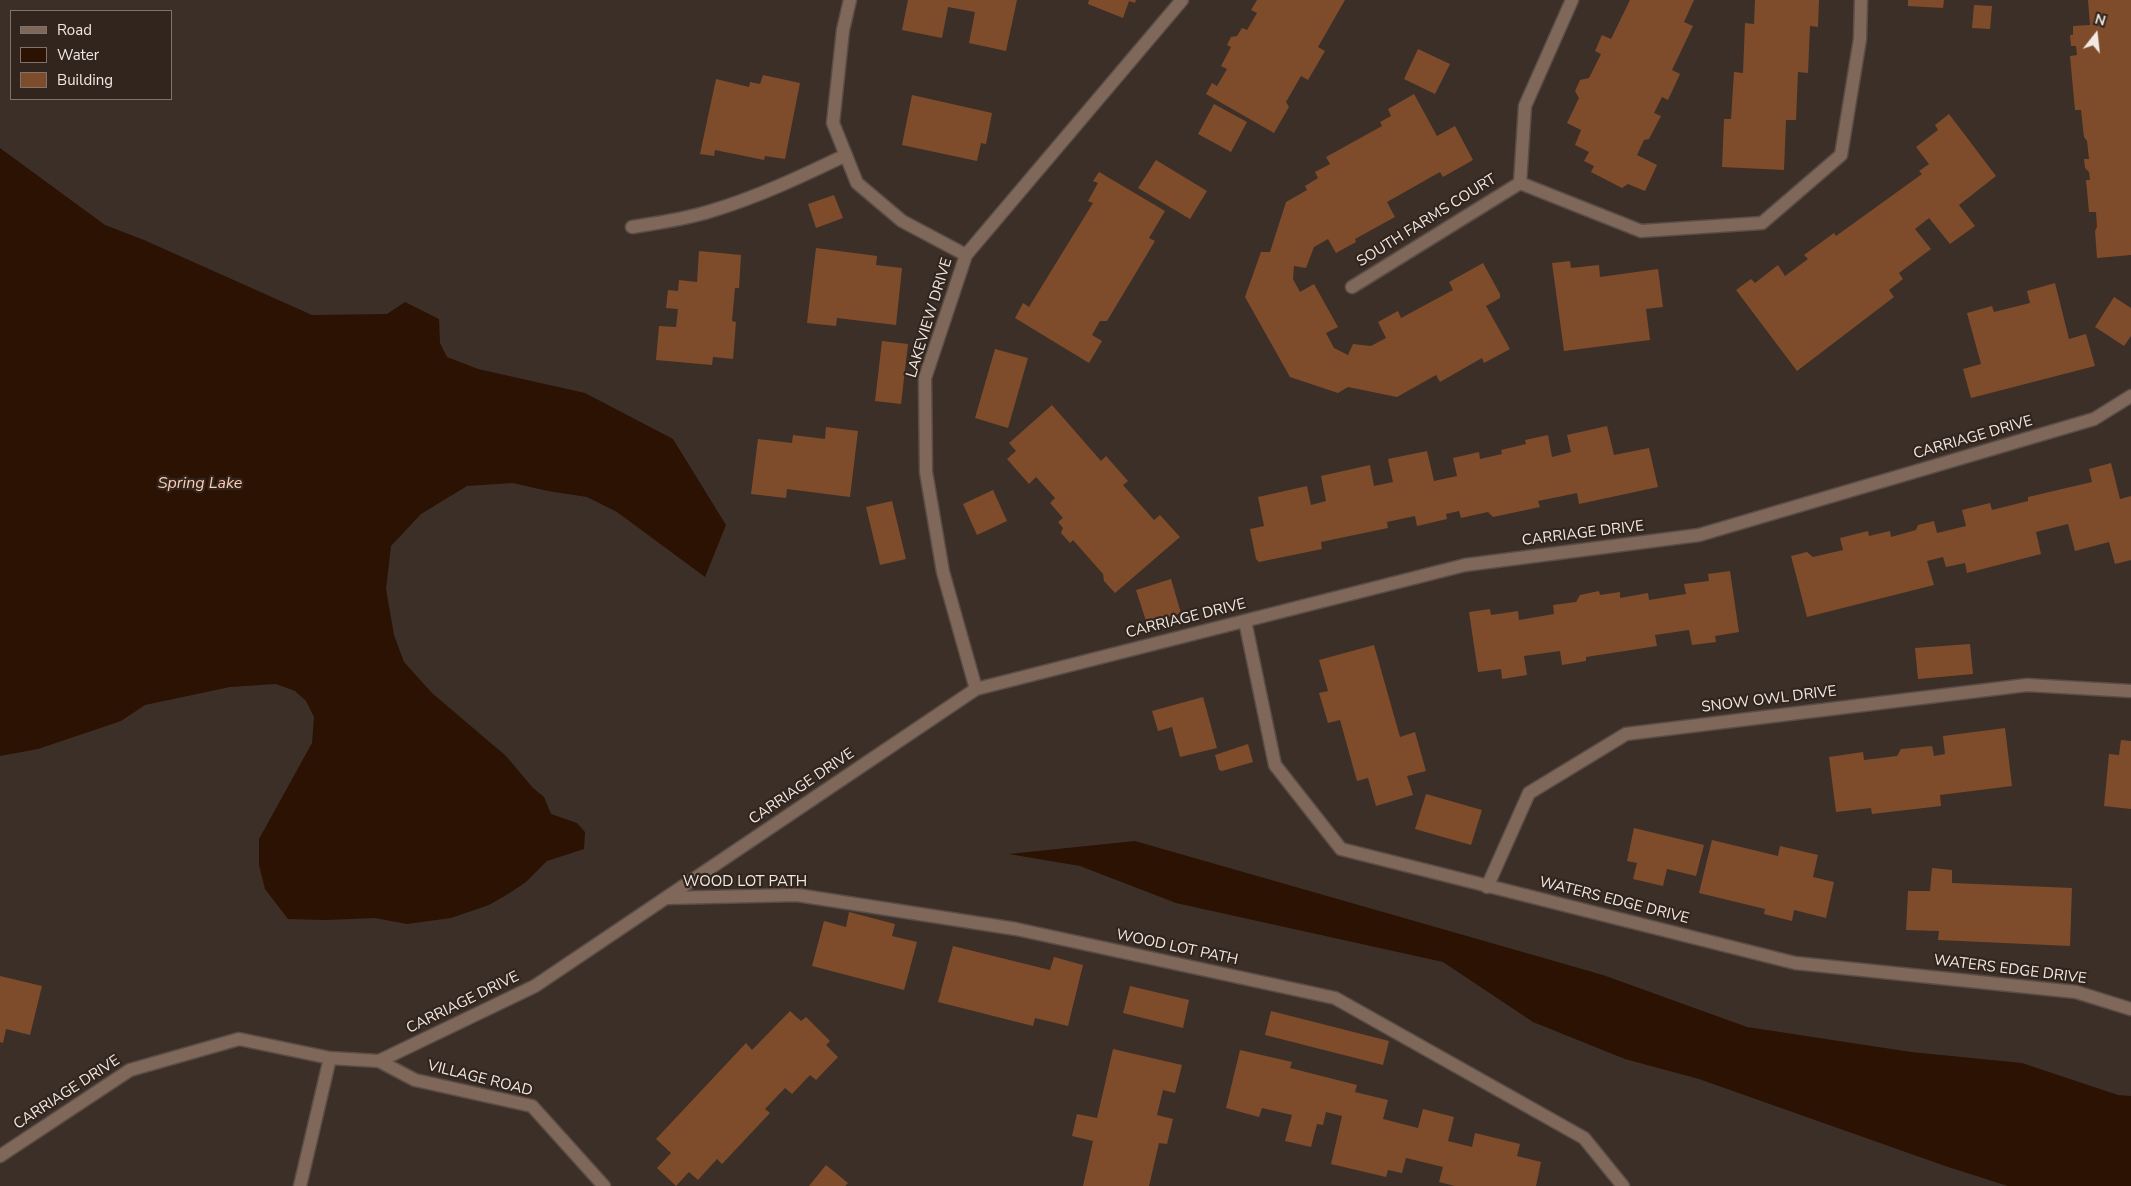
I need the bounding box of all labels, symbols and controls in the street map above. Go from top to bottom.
legend [10,10,172,100]
north arrow [2071,10,2121,60]
text: N [2093,10,2108,31]
text: Road [57,20,92,40]
text: Water [57,45,99,65]
text: Building [57,70,113,90]
street label: SOUTH FARMS COURT [1354,171,1500,271]
street label: LAKEVIEW DRIVE [903,256,957,380]
street label: CARRIAGE DRIVE [1911,412,2035,464]
water label: Spring Lake [158,474,242,494]
street label: CARRIAGE DRIVE [1521,518,1645,550]
street label: CARRIAGE DRIVE [1124,595,1248,643]
street label: SNOW OWL DRIVE [1701,683,1837,717]
street label: CARRIAGE DRIVE [746,745,858,829]
street label: WOOD LOT PATH [683,873,807,891]
street label: WATERS EDGE DRIVE [1537,874,1691,928]
street label: WOOD LOT PATH [1114,926,1240,970]
street label: WATERS EDGE DRIVE [1933,952,2087,988]
street label: CARRIAGE DRIVE [404,968,522,1038]
street label: CARRIAGE DRIVE [11,1052,123,1134]
street label: VILLAGE ROAD [426,1057,534,1101]

